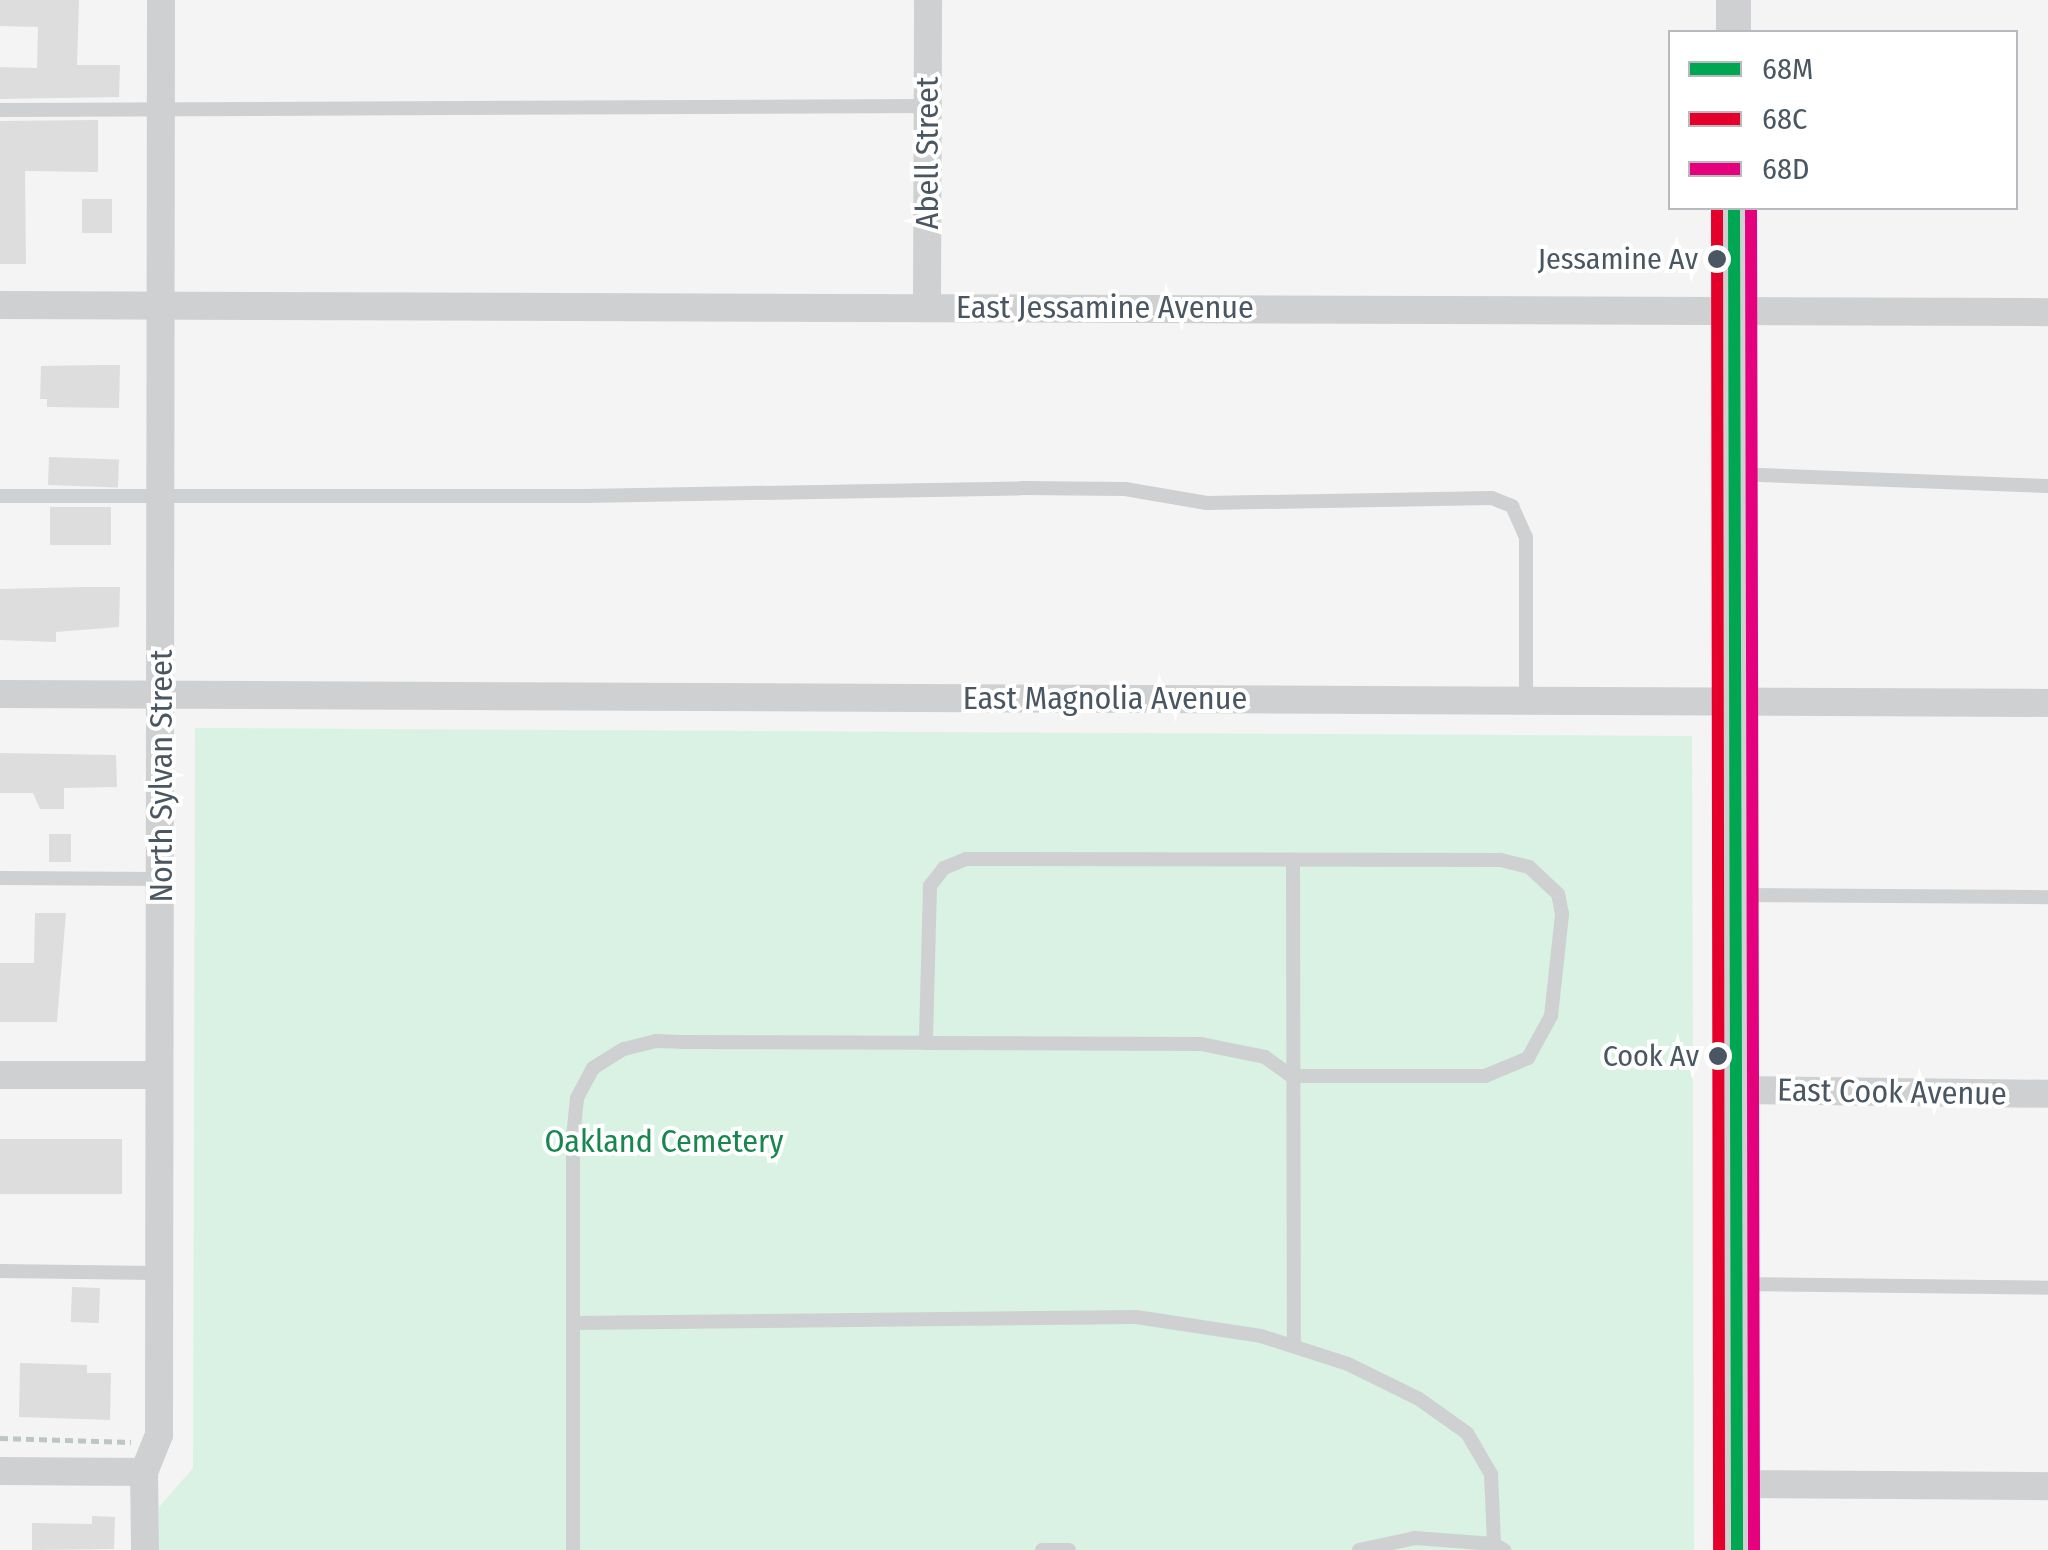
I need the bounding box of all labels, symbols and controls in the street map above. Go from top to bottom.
legend [1668,30,2018,210]
text: 68M [1762,51,1813,87]
street label: Abell Street [908,77,946,229]
text: 68C [1762,101,1807,137]
text: 68D [1762,151,1809,187]
place label: Jessamine Av [1538,241,1698,277]
marker: Jessamine Av [1707,249,1727,269]
street label: East Jessamine Avenue [956,288,1254,326]
street label: North Sylvan Street [142,650,180,902]
street label: East Magnolia Avenue [963,679,1247,717]
place label: Cook Av [1603,1038,1699,1074]
marker: Cook Av [1708,1046,1728,1066]
street label: East Cook Avenue [1777,1071,2007,1113]
park label: Oakland Cemetery [545,1122,783,1160]

